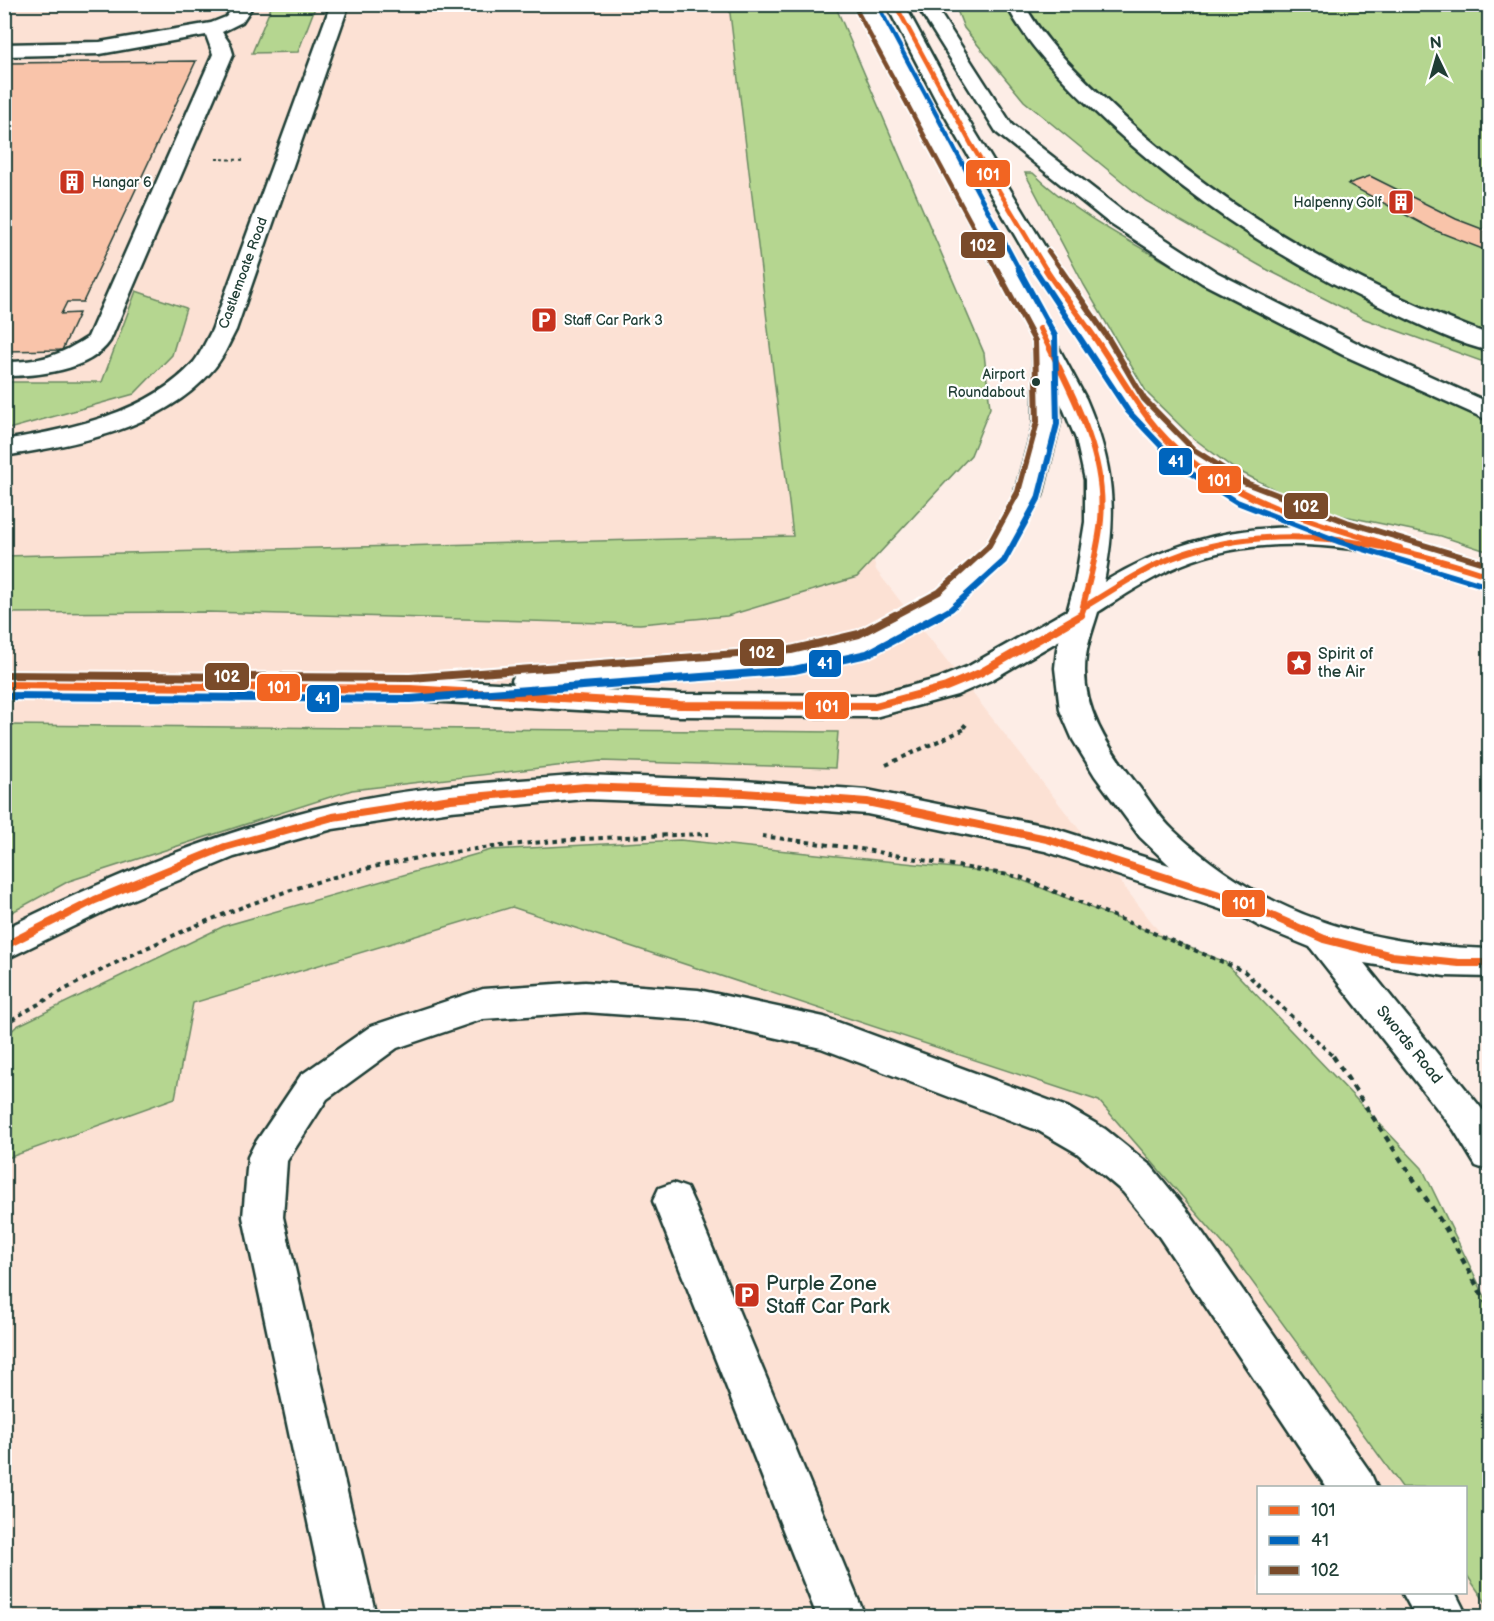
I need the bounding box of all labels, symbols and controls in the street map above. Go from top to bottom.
north arrow [1407,27,1467,87]
text: N [1429,34,1443,54]
line badge: 101 [965,159,1011,188]
text: 101 [976,166,1000,185]
building icon: Hangar 6 [57,167,87,197]
place label: Hangar 6 [92,174,152,191]
building icon: Halpenny Golf [1386,187,1416,217]
place label: Halpenny Golf [1293,194,1383,211]
street label: Castlemoate Road [215,215,271,331]
line badge: 102 [960,231,1006,259]
text: 102 [970,237,997,256]
parking icon: Staff Car Park 3 [529,305,559,335]
place label: Staff Car Park 3 [564,312,663,329]
place label: Airport Roundabout [948,366,1026,401]
marker: Airport Roundabout [1030,376,1042,388]
line badge: 41 [1158,447,1193,476]
text: 41 [1168,453,1184,472]
line badge: 101 [1197,465,1242,494]
text: 101 [1207,472,1231,491]
line badge: 102 [1283,492,1329,520]
text: 102 [1293,498,1320,517]
line badge: 102 [739,638,785,667]
text: 102 [749,644,776,663]
place label: Spirit of the Air [1318,645,1373,682]
place icon: Spirit of the Air [1284,648,1314,678]
line badge: 41 [808,649,842,678]
text: 41 [817,655,833,674]
line badge: 102 [204,662,250,691]
text: 102 [214,668,241,687]
line badge: 101 [256,673,301,702]
text: 101 [267,679,291,698]
line badge: 41 [306,684,340,713]
text: 41 [315,690,331,709]
line badge: 101 [804,691,850,720]
text: 101 [815,698,839,717]
line badge: 101 [1221,889,1266,918]
text: 101 [1232,895,1256,914]
street label: Swords Road [1372,1002,1446,1088]
place label: Purple Zone Staff Car Park [766,1272,890,1319]
parking icon: Purple Zone Staff Car Park [732,1280,762,1310]
legend [1257,1486,1467,1594]
text: 101 [1311,1500,1336,1521]
text: 41 [1311,1530,1329,1551]
text: 102 [1311,1560,1340,1581]

